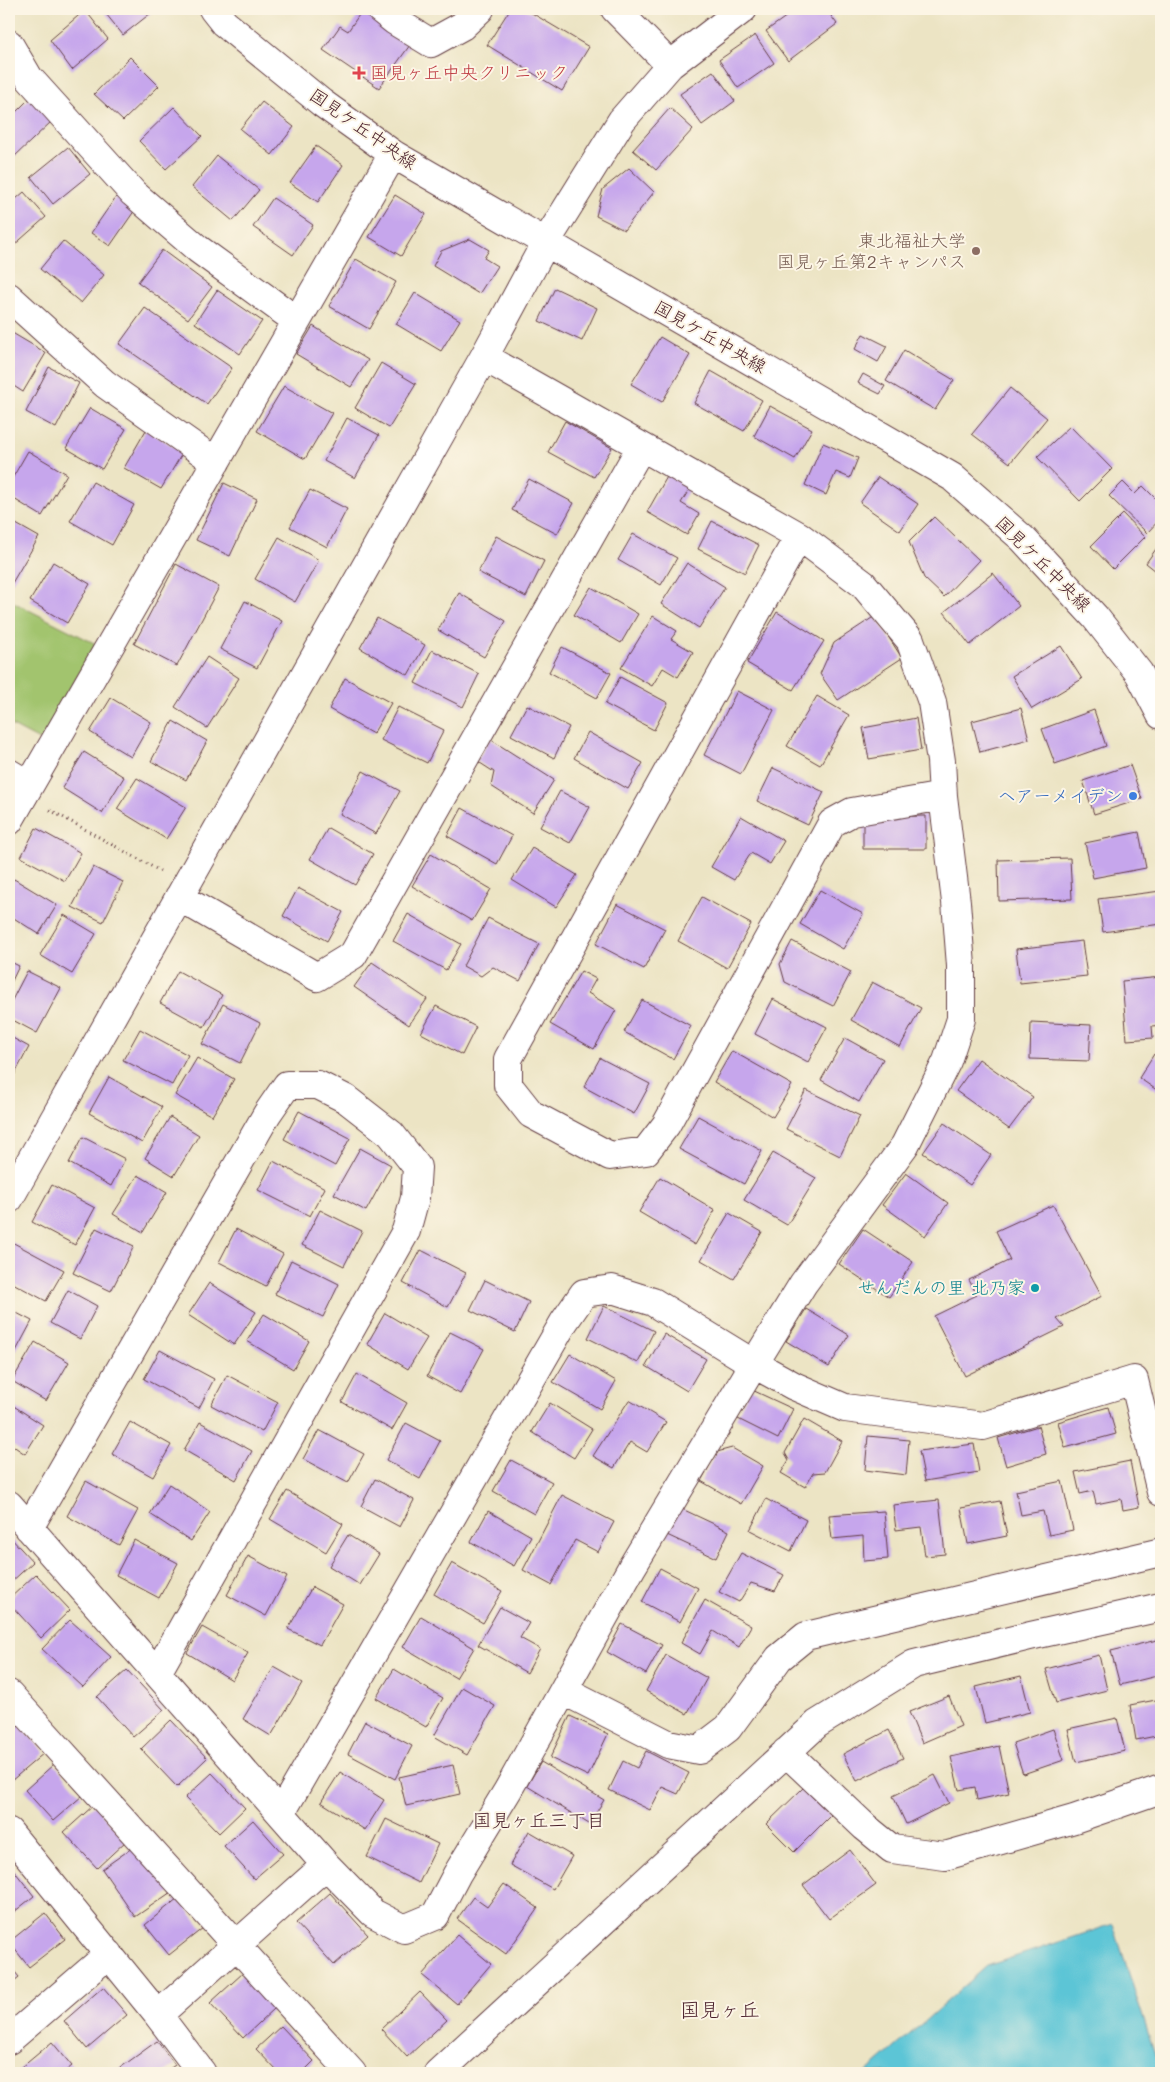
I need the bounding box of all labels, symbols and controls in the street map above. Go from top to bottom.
place label: 国見ヶ丘中央クリニック [370,60,568,84]
marker: 国見ヶ丘中央クリニック [352,66,366,80]
street label: 国見ケ丘中央線 [305,82,422,174]
place label: 東北福祉大学 国見ヶ丘第2キャンパス [777,228,966,273]
marker: 東北福祉大学 国見ヶ丘第2キャンパス [970,245,982,257]
street label: 国見ケ丘中央線 [650,294,771,378]
street label: 国見ケ丘中央線 [991,510,1097,616]
place label: ヘアーメイデン [998,783,1123,807]
marker: ヘアーメイデン [1127,790,1139,802]
place label: せんだんの里 北乃家 [857,1275,1025,1299]
marker: せんだんの里 北乃家 [1029,1282,1041,1294]
district label: 国見ヶ丘三丁目 [472,1807,606,1832]
district label: 国見ヶ丘 [680,1996,760,2022]

